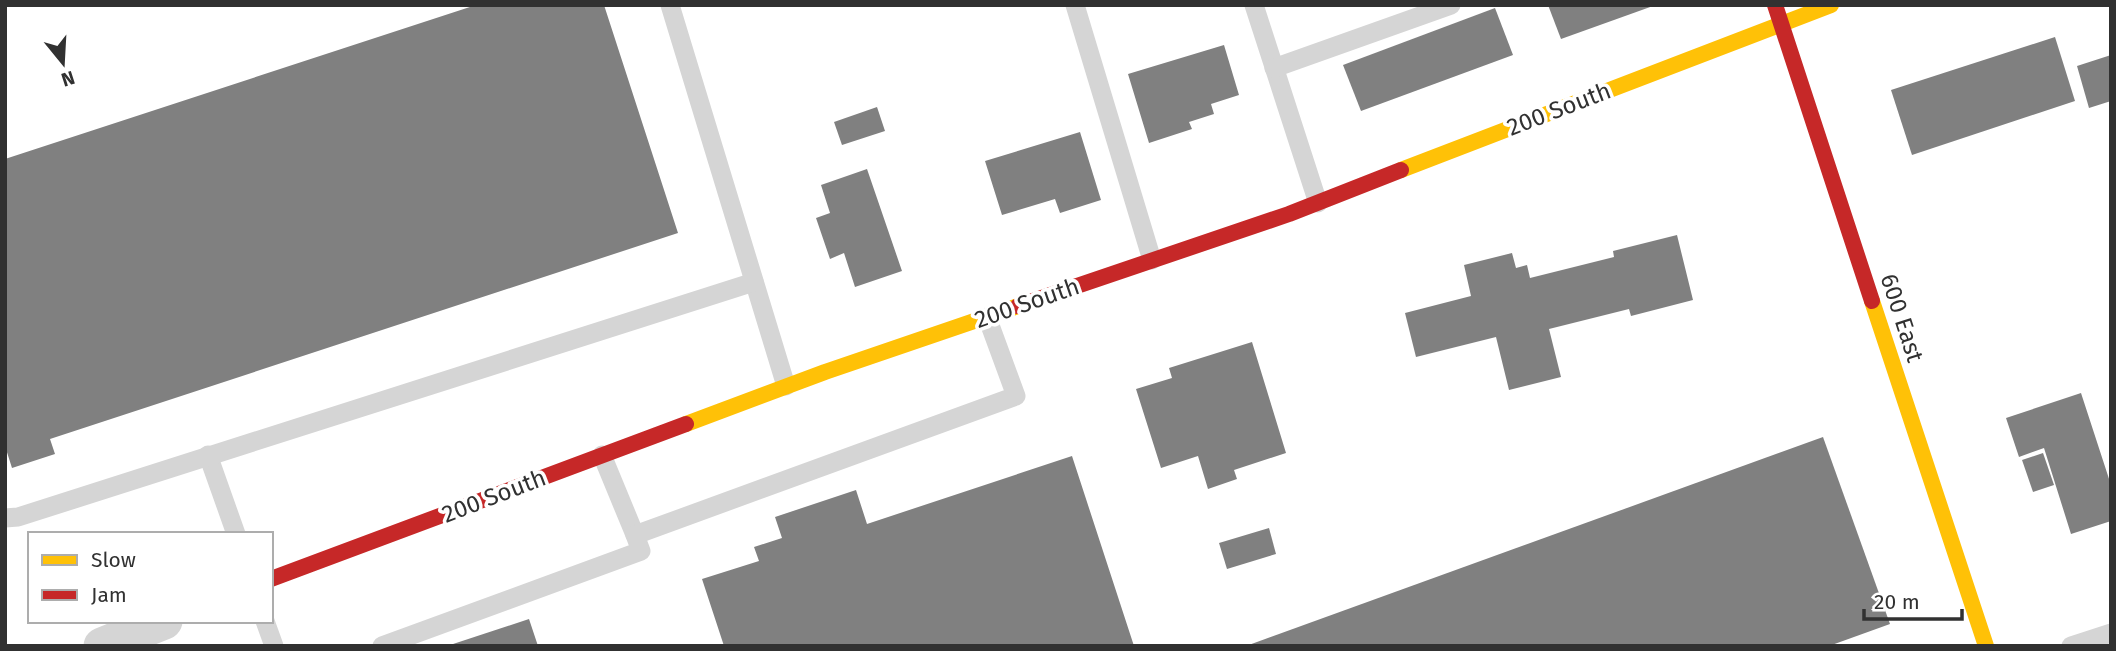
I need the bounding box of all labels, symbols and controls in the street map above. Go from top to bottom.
north arrow [28,28,98,98]
text: N [59,66,78,92]
street label: 200 South [1503,76,1615,142]
street label: 600 East [1875,270,1930,366]
street label: 200 South [971,272,1083,334]
street label: 200 South [438,463,550,529]
legend [28,532,273,623]
text: Slow [91,547,136,573]
scale bar [1864,578,1962,622]
text: Jam [91,582,127,608]
text: 20 m [1874,589,1920,615]

